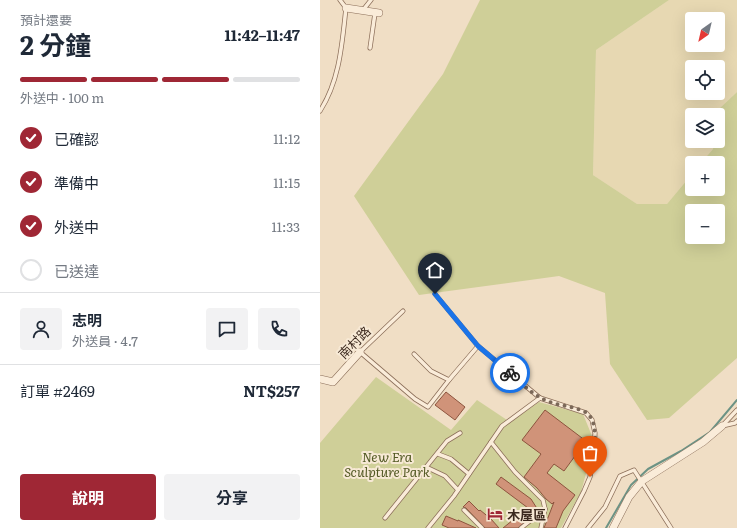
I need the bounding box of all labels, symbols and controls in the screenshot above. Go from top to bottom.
text: 預計還要 [20,10,72,29]
north arrow [685,12,725,52]
map controls [685,12,725,244]
text: 11:42–11:47 [225,23,300,46]
text: 2 分鐘 [20,24,91,63]
button: locate [685,60,725,100]
text: 外送中 · 100 m [20,88,104,107]
button: layers [685,108,725,148]
icon: check [20,127,42,149]
text: 已確認 [54,127,99,150]
text: 11:12 [273,129,300,148]
button: + [685,156,725,196]
icon: check [20,171,42,193]
text: 準備中 [54,171,99,194]
text: 11:15 [273,173,300,192]
button: − [685,204,725,244]
icon: check [20,215,42,237]
text: 外送中 [54,215,99,238]
text: 11:33 [272,217,300,236]
pin [418,253,452,294]
text: 已送達 [54,259,99,282]
icon: home [424,259,446,281]
button: person [20,308,62,350]
text: 志明 [72,308,102,331]
button: chat [206,308,248,350]
button: phone [258,308,300,350]
street label: 南村路 [333,321,375,363]
text: 外送員 · 4.7 [72,331,138,350]
courier [490,353,530,393]
icon: bike [499,362,521,384]
text: 訂單 #2469 [20,379,95,402]
text: NT$257 [243,379,300,402]
pin [573,436,607,477]
icon: bag [579,442,601,464]
park label: New Era Sculpture Park [344,447,431,481]
button: 說明 [20,474,156,520]
button: 分享 [164,474,300,520]
hotel icon: 木屋區 [486,505,504,523]
place label: 木屋區 [507,505,546,524]

